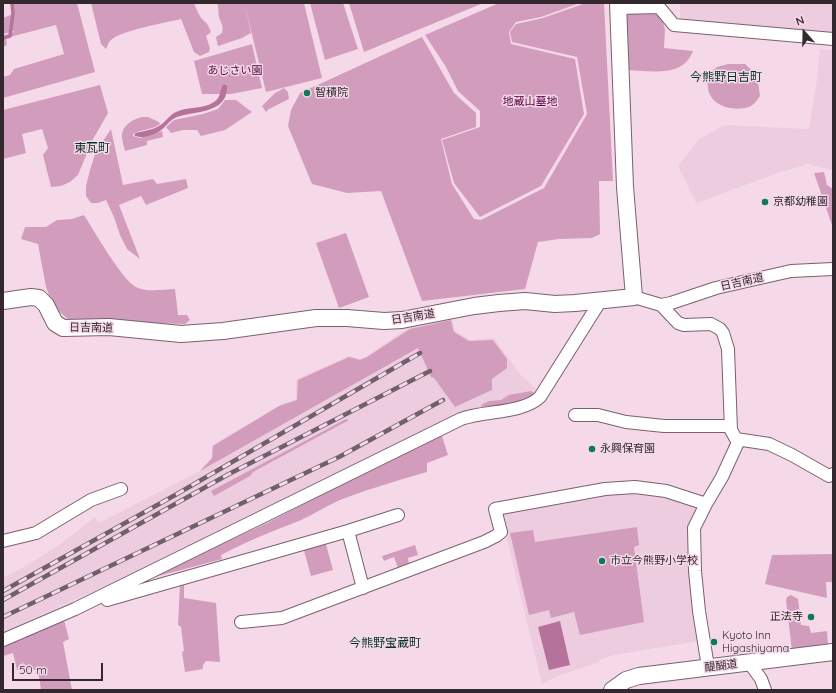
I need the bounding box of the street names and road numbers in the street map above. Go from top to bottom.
street label: 日吉南道 [719,271,765,293]
street label: 日吉南道 [390,307,436,327]
street label: 日吉南道 [69,321,113,335]
street label: 醍醐道 [704,657,738,675]

